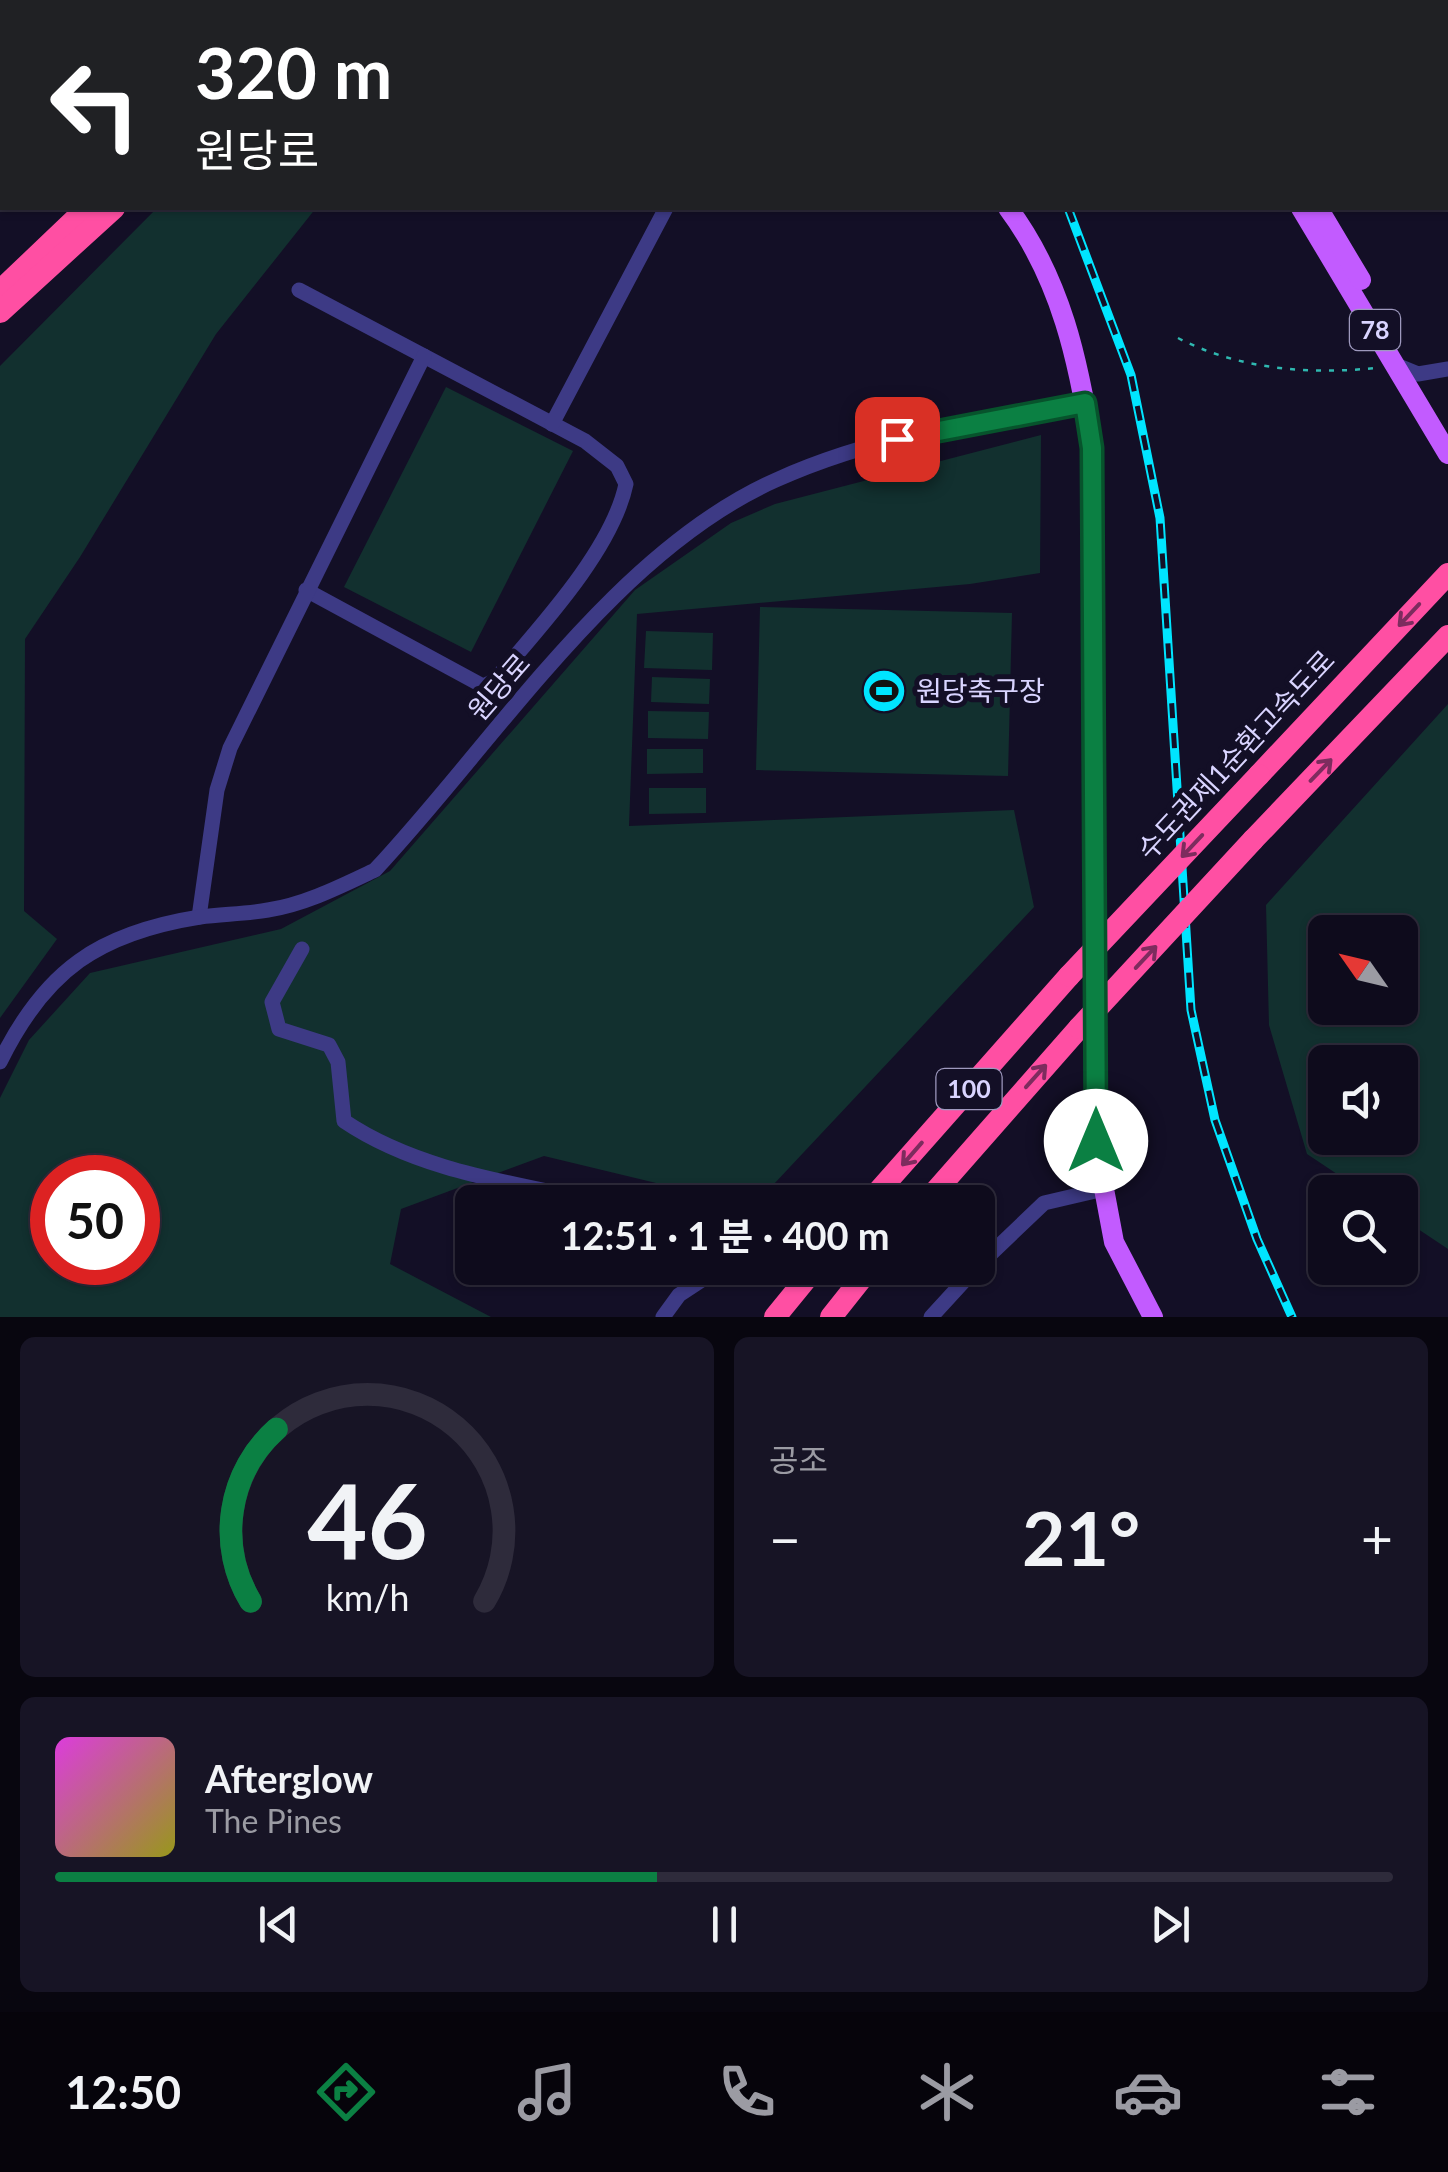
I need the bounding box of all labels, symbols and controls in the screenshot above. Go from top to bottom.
text: 320 m [195,30,392,114]
icon: left [30,40,160,170]
text: 원당로 [195,123,319,177]
road number: 78 [1350,310,1400,350]
pin [855,397,940,482]
icon: arrive [870,412,925,467]
one-way arrow [1397,603,1421,627]
street label: 수도권제1순환고속도로 [1129,643,1341,866]
street label: 원당로 [460,646,536,727]
sports icon: 원당축구장 [861,668,907,714]
place label: 원당축구장 [916,673,1045,707]
one-way arrow [1308,758,1332,783]
one-way arrow [1180,833,1204,857]
north arrow [1308,915,1418,1025]
map controls [1308,915,1418,1285]
one-way arrow [1134,945,1157,970]
button: sound [1308,1045,1418,1155]
one-way arrow [1024,1064,1047,1089]
road number: 100 [936,1069,1002,1109]
position arrow [1044,1089,1148,1193]
one-way arrow [900,1141,923,1166]
speed limit sign: 50 [30,1155,160,1285]
button: search [1308,1175,1418,1285]
text: 12:51 · 1 분 · 400 m [560,1212,890,1258]
text: 공조 [769,1440,828,1479]
text: 46 [307,1456,427,1581]
text: 21° [1022,1492,1140,1582]
text: − [769,1505,801,1571]
text: + [1361,1505,1393,1571]
text: km/h [325,1576,409,1619]
text: Afterglow [205,1755,373,1801]
text: The Pines [205,1801,342,1840]
icon: previous [251,1897,306,1952]
icon: pause [697,1897,752,1952]
icon: next [1143,1897,1198,1952]
icon: directions [311,2057,381,2127]
icon: music [512,2057,582,2127]
icon: phone [712,2057,782,2127]
icon: climate [912,2057,982,2127]
icon: car [1113,2057,1183,2127]
icon: filters [1313,2057,1383,2127]
text: 12:50 [65,2065,181,2119]

